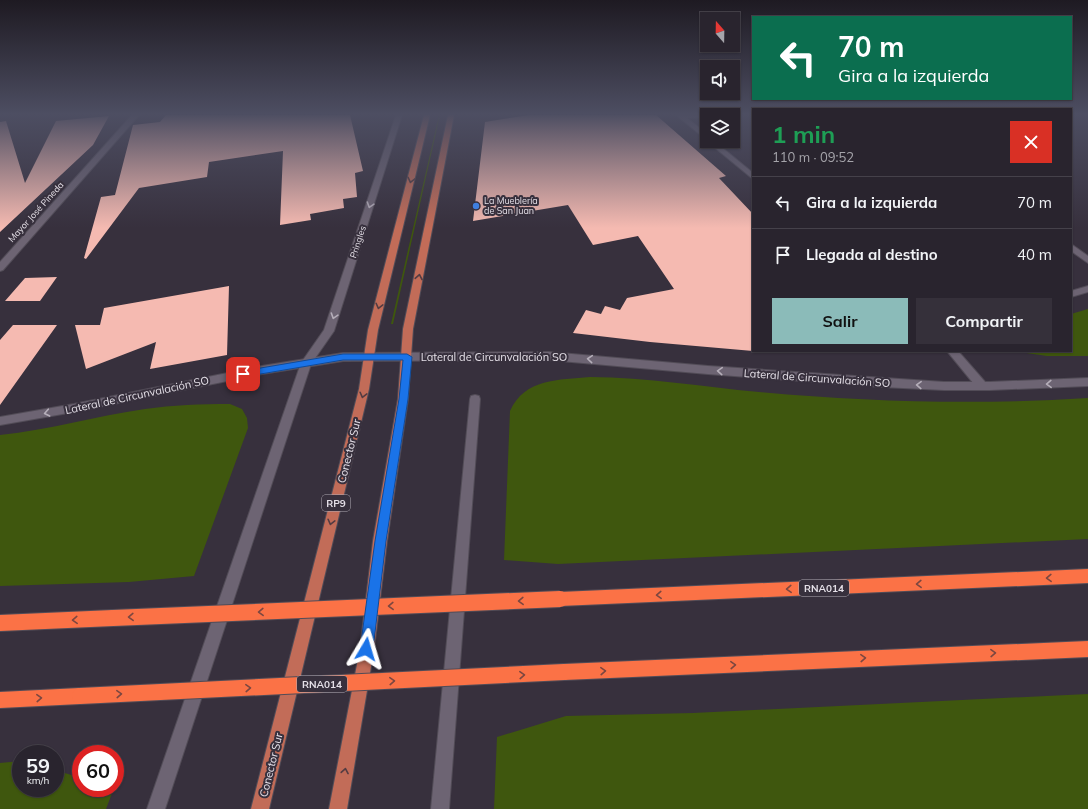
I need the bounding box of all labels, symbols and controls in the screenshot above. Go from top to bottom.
north arrow [700,12,740,52]
map controls [700,12,740,148]
text: 70 m [838,29,904,64]
icon: left [772,32,824,84]
button: sound [700,60,740,100]
text: Gira a la izquierda [838,64,989,87]
button: layers [700,108,740,148]
text: 1 min [772,119,835,149]
button: close [1010,121,1052,163]
text: 110 m · 09:52 [772,149,854,165]
one-way arrow [407,176,416,183]
street label: Mayor José Pineda [6,179,66,245]
icon: left [772,192,794,214]
text: Gira a la izquierda [806,193,937,212]
text: 70 m [1017,193,1052,212]
place label: La Mueblería de San Juan [484,195,538,216]
marker: La Mueblería de San Juan [471,201,481,211]
one-way arrow [366,202,374,209]
street label: Pringles [347,224,368,259]
icon: arrive [772,244,794,266]
text: Llegada al destino [806,245,938,264]
text: 40 m [1017,245,1052,264]
one-way arrow [414,274,422,280]
button: Salir [772,298,908,344]
button: Compartir [916,298,1052,344]
one-way arrow [375,302,384,309]
one-way arrow [330,312,338,319]
street label: Lateral de Circunvalación SO [421,350,567,364]
one-way arrow [587,355,593,364]
pin [226,357,260,391]
icon: arrive [232,363,254,385]
street label: Lateral de Circunvalación SO [743,366,891,390]
one-way arrow [717,367,723,376]
street label: Lateral de Circunvalación SO [64,373,210,417]
one-way arrow [1046,379,1052,388]
one-way arrow [916,381,922,389]
one-way arrow [359,392,367,399]
one-way arrow [44,409,51,417]
street label: Conector Sur [334,418,364,484]
road number: RP9 [322,495,350,511]
one-way arrow [328,518,336,525]
one-way arrow [1046,574,1052,583]
one-way arrow [916,579,922,588]
road number: RNA014 [799,580,849,596]
one-way arrow [786,585,792,594]
one-way arrow [656,591,662,599]
one-way arrow [518,597,524,605]
one-way arrow [388,602,394,611]
one-way arrow [258,607,264,616]
one-way arrow [128,613,134,621]
one-way arrow [72,615,78,624]
position arrow [345,628,387,670]
one-way arrow [990,648,996,657]
one-way arrow [860,654,866,663]
one-way arrow [730,660,736,669]
one-way arrow [600,666,606,675]
one-way arrow [519,670,525,679]
road number: RNA014 [297,676,347,692]
one-way arrow [389,677,395,685]
one-way arrow [245,684,251,692]
one-way arrow [116,690,122,698]
one-way arrow [36,694,42,702]
street label: Conector Sur [256,732,286,798]
speed limit sign: 60 [72,745,124,797]
text: 59 [26,753,50,778]
one-way arrow [340,768,349,774]
text: km/h [27,774,49,787]

